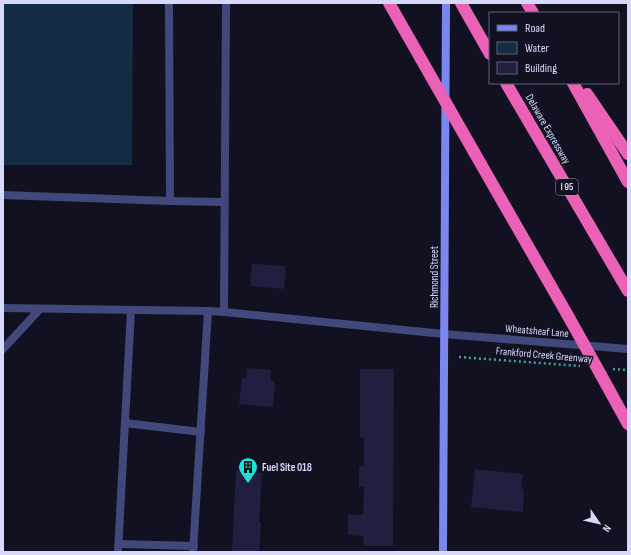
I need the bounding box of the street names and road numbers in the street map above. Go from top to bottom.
street label: Delaware Expressway [523,92,574,167]
road number: I 95 [556,179,578,195]
street label: Richmond Street [428,245,441,308]
street label: Wheatsheaf Lane [505,322,569,340]
street label: Frankford Creek Greenway [495,344,593,366]

